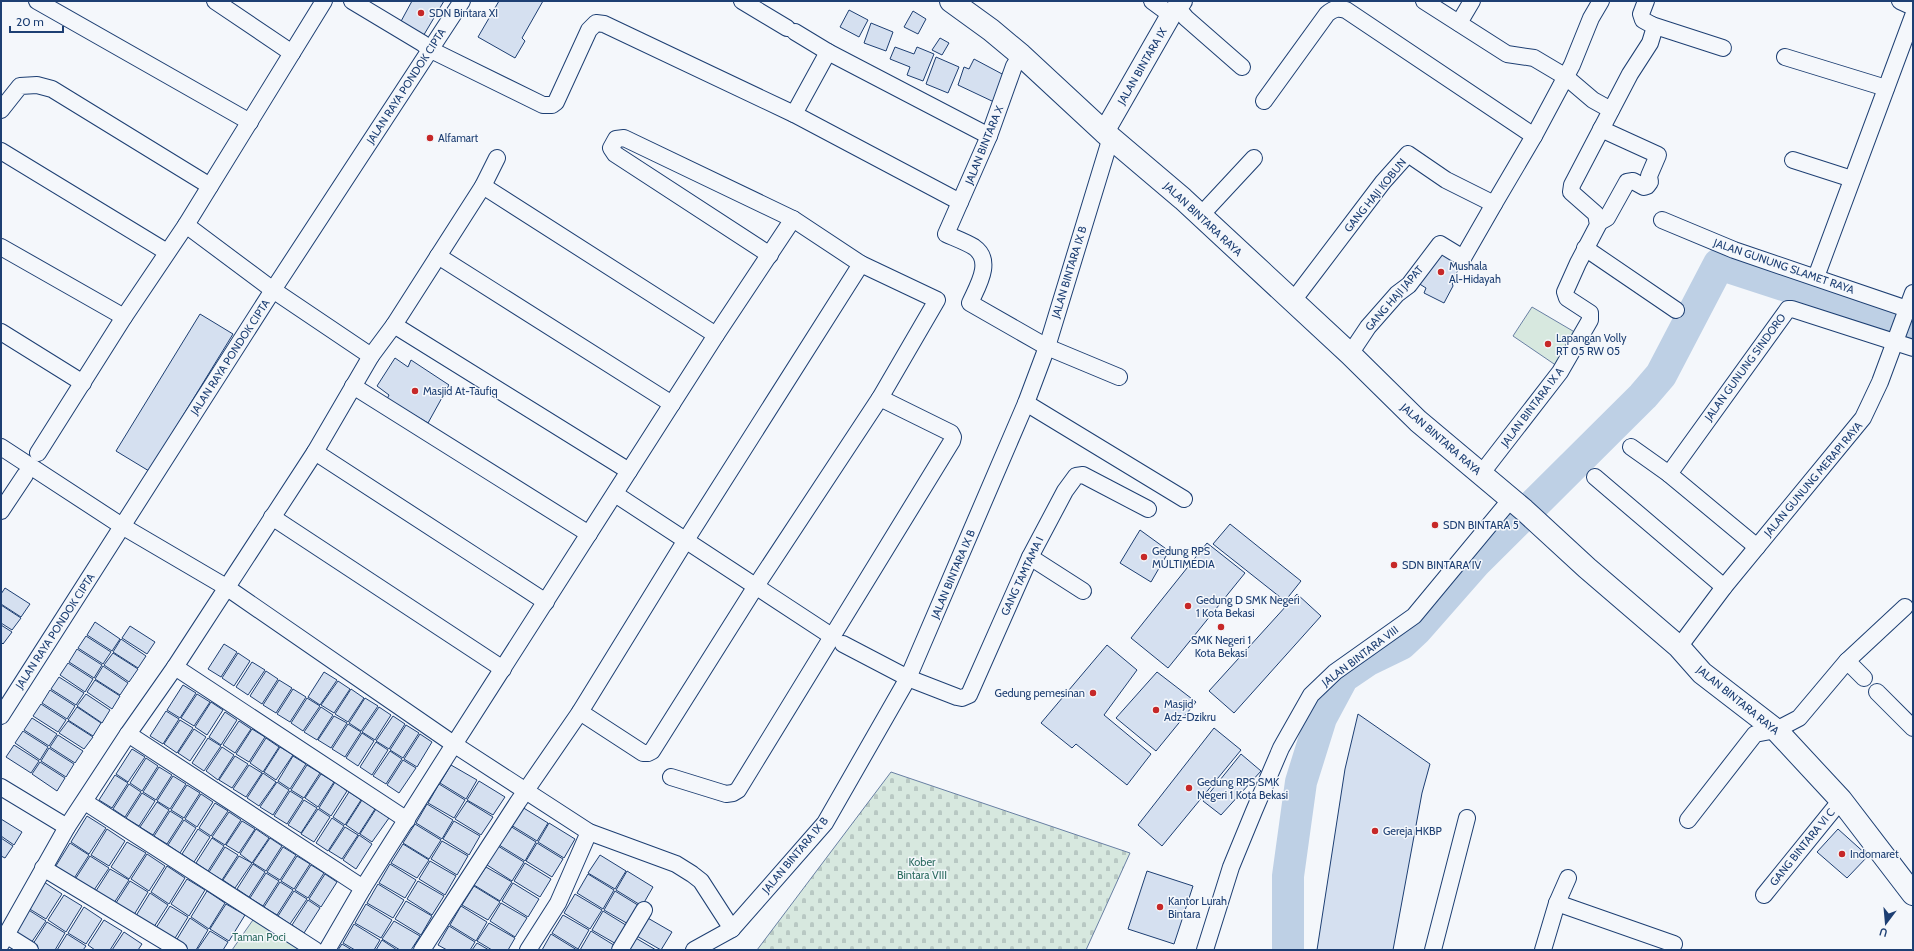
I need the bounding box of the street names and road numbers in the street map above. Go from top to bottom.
street label: JALAN RAYA PONDOK CIPTA [363,25,449,147]
street label: JALAN BINTARA IX [1114,25,1170,108]
street label: JALAN BINTARA X [961,103,1006,187]
street label: GANG HAJI KOBUN [1341,155,1409,235]
street label: JALAN BINTARA RAYA [1160,178,1245,259]
street label: JALAN BINTARA IX B [1048,224,1090,321]
street label: JALAN GUNUNG SLAMET RAYA [1711,235,1856,297]
street label: GANG HAJI JAPAT [1362,262,1426,333]
street label: JALAN RAYA PONDOK CIPTA [187,296,273,418]
street label: JALAN GUNUNG SINDORO [1701,310,1789,424]
street label: JALAN BINTARA IX A [1497,364,1567,450]
street label: JALAN BINTARA RAYA [1397,400,1484,478]
street label: JALAN GUNUNG MERAPI RAYA [1760,419,1865,540]
street label: JALAN BINTARA IX B [928,527,978,622]
street label: GANG TAMTAMA I [998,534,1046,618]
street label: JALAN RAYA PONDOK CIPTA [12,570,98,692]
street label: JALAN BINTARA VIII [1318,623,1401,690]
street label: JALAN BINTARA RAYA [1693,662,1782,738]
street label: GANG BINTARA VI C [1766,805,1838,889]
street label: JALAN BINTARA IX B [758,814,831,897]

